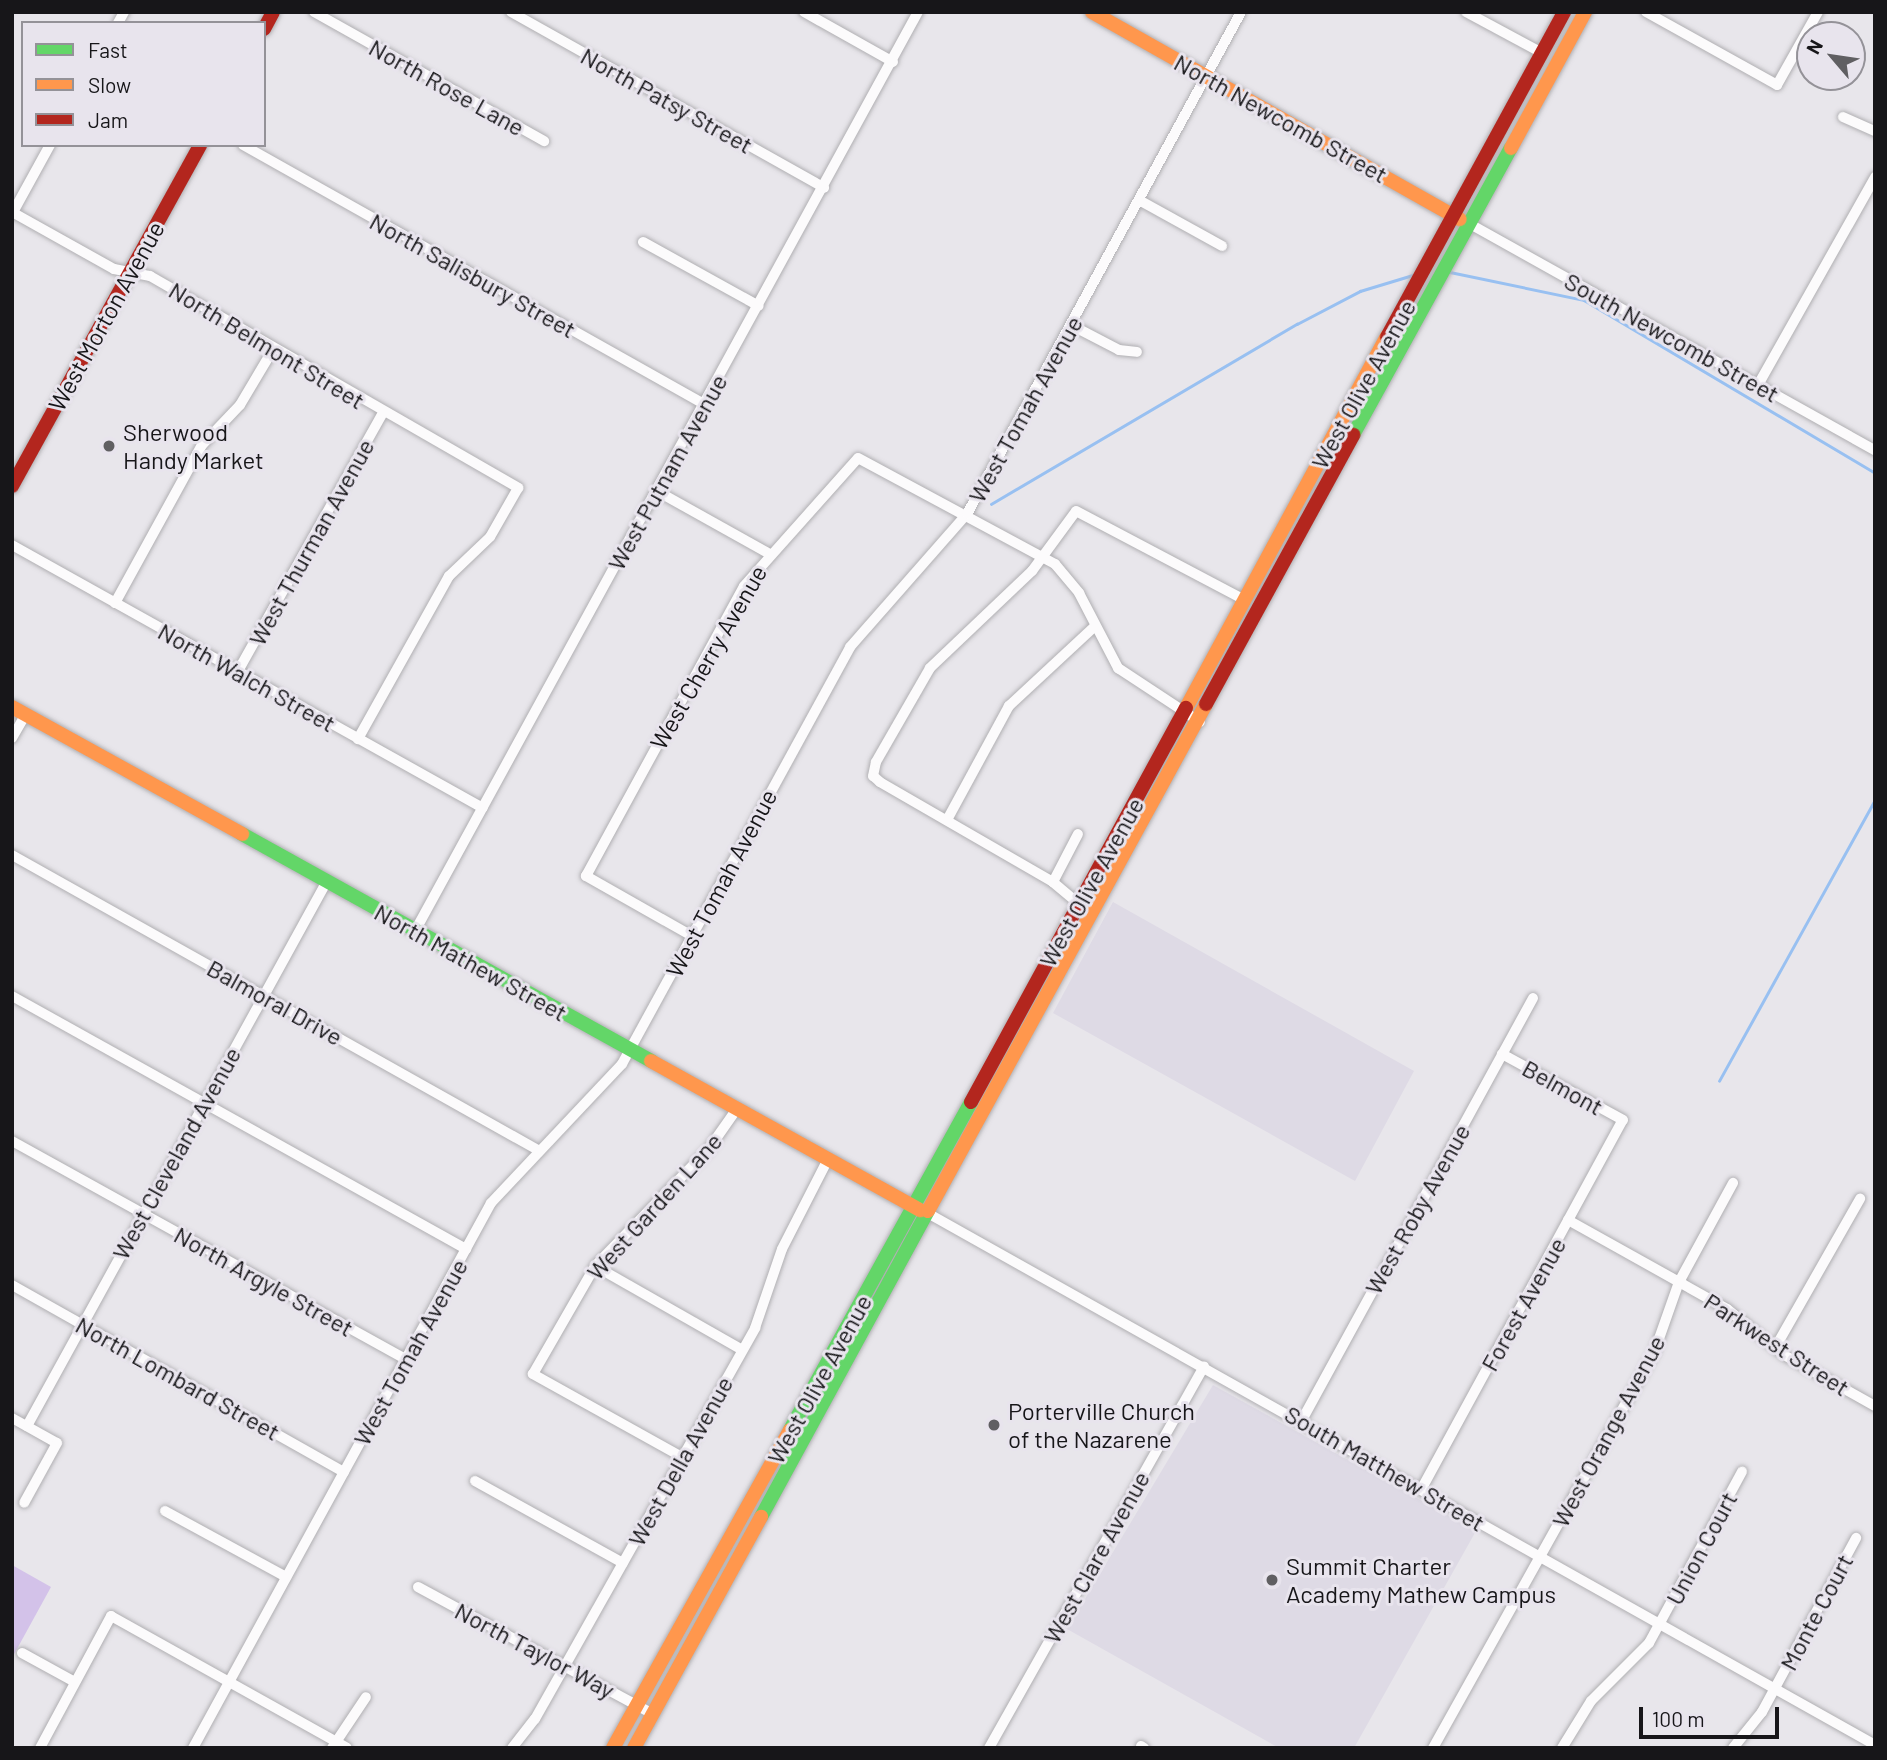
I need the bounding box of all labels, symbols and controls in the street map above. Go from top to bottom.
legend [21,21,266,147]
north arrow [1796,21,1866,91]
street label: North Rose Lane [364,32,530,142]
text: N [1801,35,1827,58]
text: Fast [88,37,128,62]
street label: North Patsy Street [576,41,758,159]
street label: North Newcomb Street [1169,47,1393,189]
text: Slow [88,72,131,97]
text: Jam [88,107,128,132]
street label: North Salisbury Street [365,206,581,344]
street label: West Morton Avenue [42,216,170,416]
street label: South Newcomb Street [1560,266,1784,408]
street label: North Belmont Street [164,275,370,415]
street label: West Olive Avenue [1305,294,1421,474]
street label: West Tomah Avenue [962,311,1088,507]
street label: West Putnam Avenue [601,369,733,575]
place label: Sherwood Handy Market [123,418,264,474]
street label: West Thurman Avenue [242,434,380,650]
marker: Sherwood Handy Market [101,438,117,454]
street label: West Cherry Avenue [644,560,772,754]
street label: North Walch Street [153,616,341,738]
street label: West Tomah Avenue [659,784,783,982]
street label: West Olive Avenue [1033,792,1149,972]
street label: North Mathew Street [370,897,572,1027]
street label: Balmoral Drive [202,953,348,1051]
street label: West Cleveland Avenue [106,1042,246,1264]
street label: Belmont [1518,1053,1608,1121]
street label: West Roby Avenue [1358,1119,1476,1299]
street label: West Garden Lane [580,1126,728,1286]
street label: North Argyle Street [169,1220,359,1342]
street label: Forest Avenue [1474,1232,1572,1376]
street label: West Tomah Avenue [347,1254,473,1450]
street label: Parkwest Street [1699,1286,1855,1402]
street label: West Olive Avenue [761,1289,877,1469]
street label: North Lombard Street [71,1310,285,1446]
street label: West Orange Avenue [1545,1330,1671,1532]
street label: West Della Avenue [621,1371,739,1551]
place label: Porterville Church of the Nazarene [1008,1397,1195,1453]
street label: South Matthew Street [1280,1399,1490,1537]
marker: Porterville Church of the Nazarene [986,1417,1002,1433]
street label: West Clare Avenue [1037,1466,1155,1648]
street label: Union Court [1659,1487,1743,1609]
street label: Monte Court [1773,1549,1859,1675]
place label: Summit Charter Academy Mathew Campus [1286,1552,1556,1608]
marker: Summit Charter Academy Mathew Campus [1264,1572,1280,1588]
street label: North Taylor Way [450,1596,620,1704]
scale bar [1642,1694,1782,1738]
text: 100 m [1652,1706,1705,1731]

